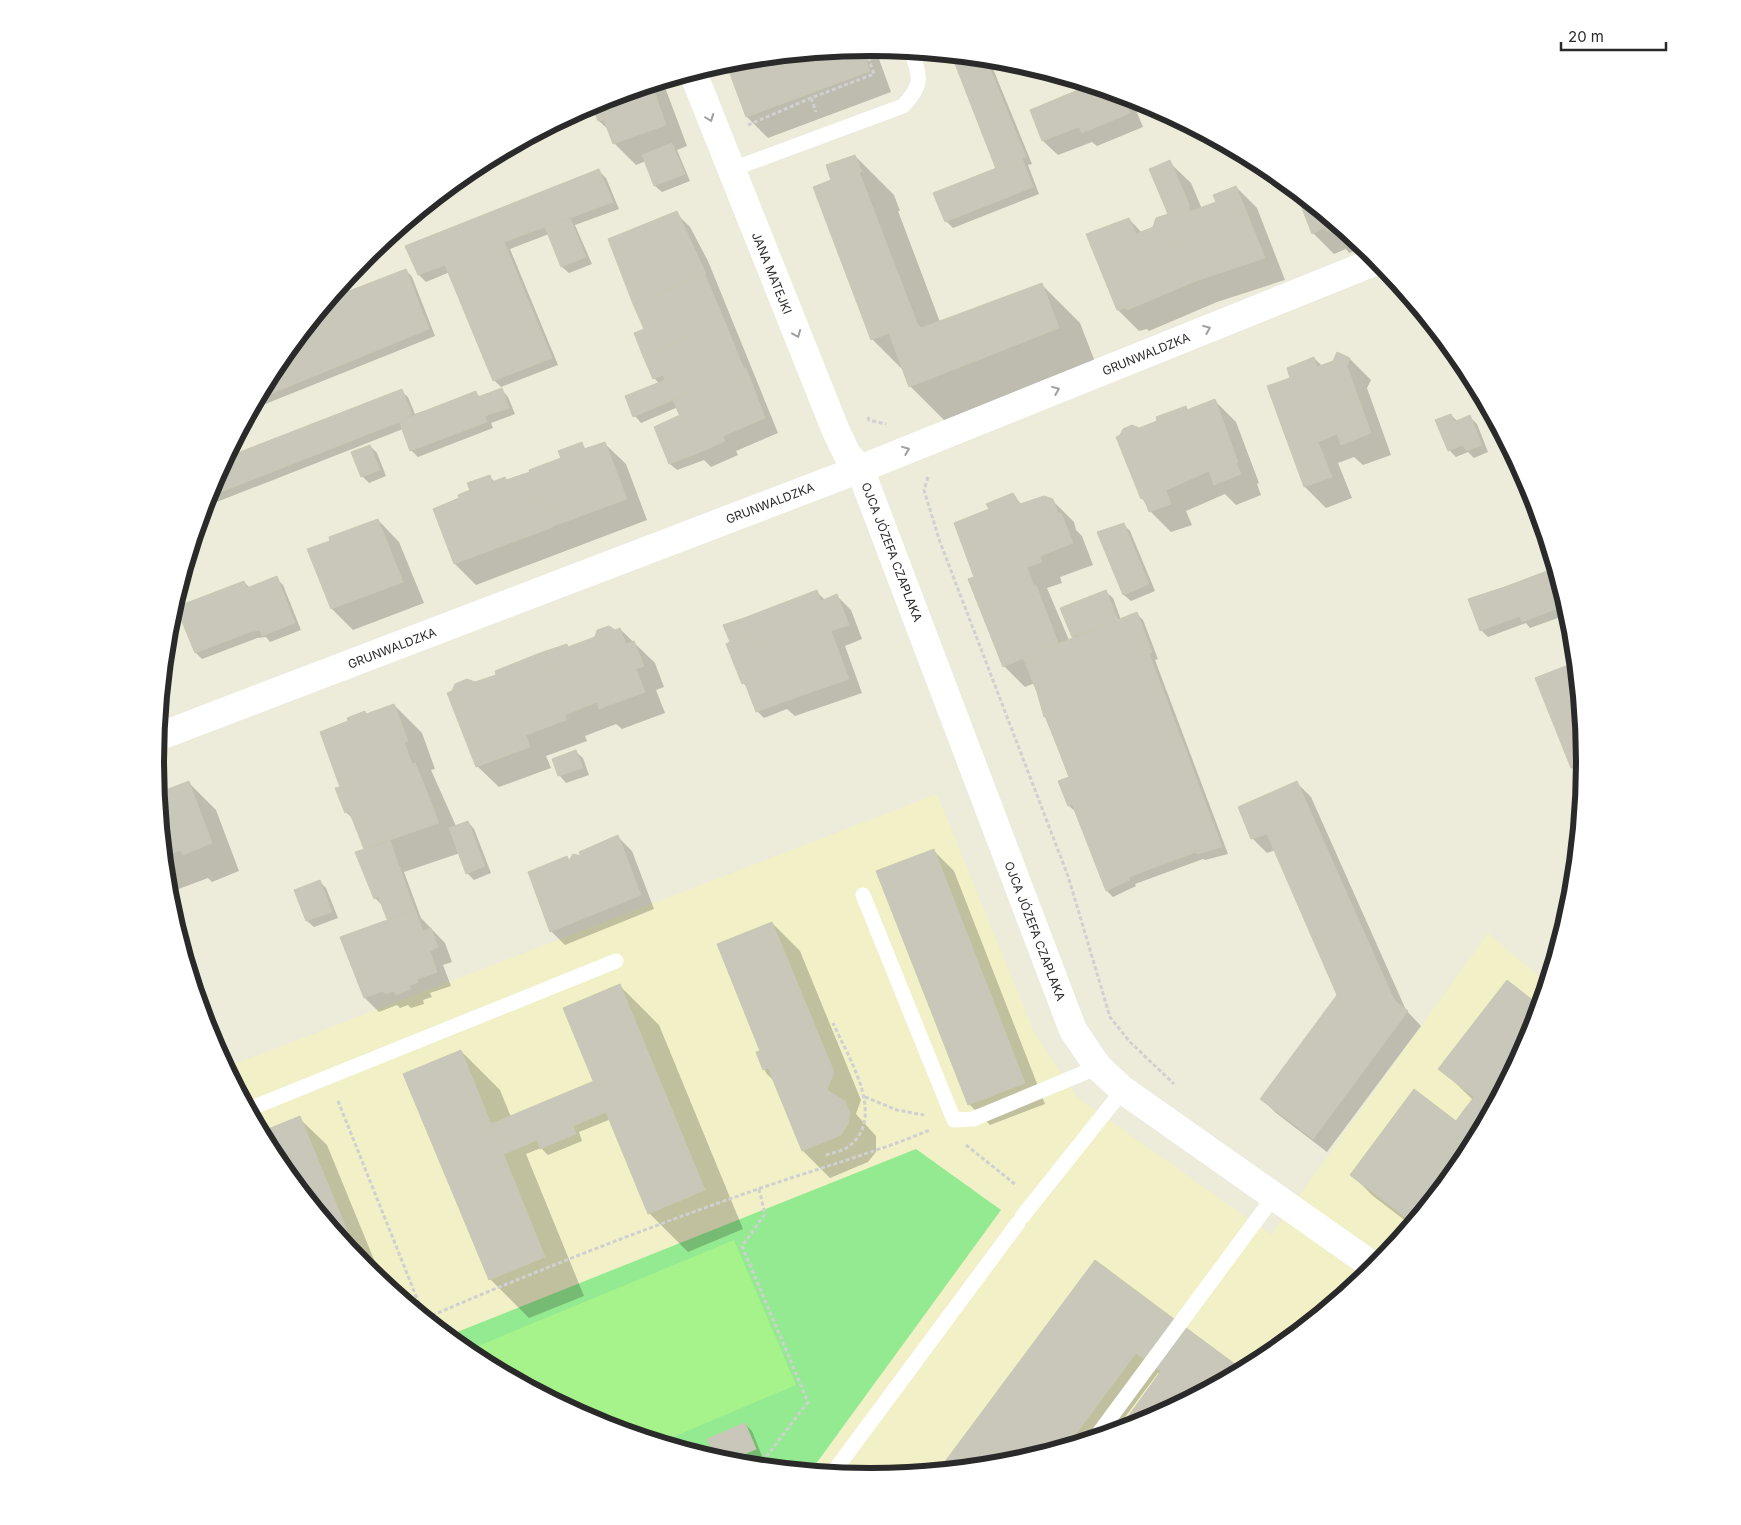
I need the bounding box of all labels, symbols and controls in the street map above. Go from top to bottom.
scale bar [1561,20,1666,52]
text: 20 m [1568,27,1604,46]
one-way arrow [704,114,714,122]
street label: JANA MATEJKI [749,230,795,316]
one-way arrow [1202,325,1211,335]
one-way arrow [790,329,801,338]
street label: GRUNWALDZKA [1100,330,1192,378]
one-way arrow [1051,385,1060,396]
one-way arrow [901,446,909,456]
street label: GRUNWALDZKA [724,479,816,527]
street label: OJCA JÓZEFA CZAPLAKA [858,480,926,624]
street label: GRUNWALDZKA [346,624,438,672]
street label: OJCA JÓZEFA CZAPLAKA [1001,859,1069,1003]

